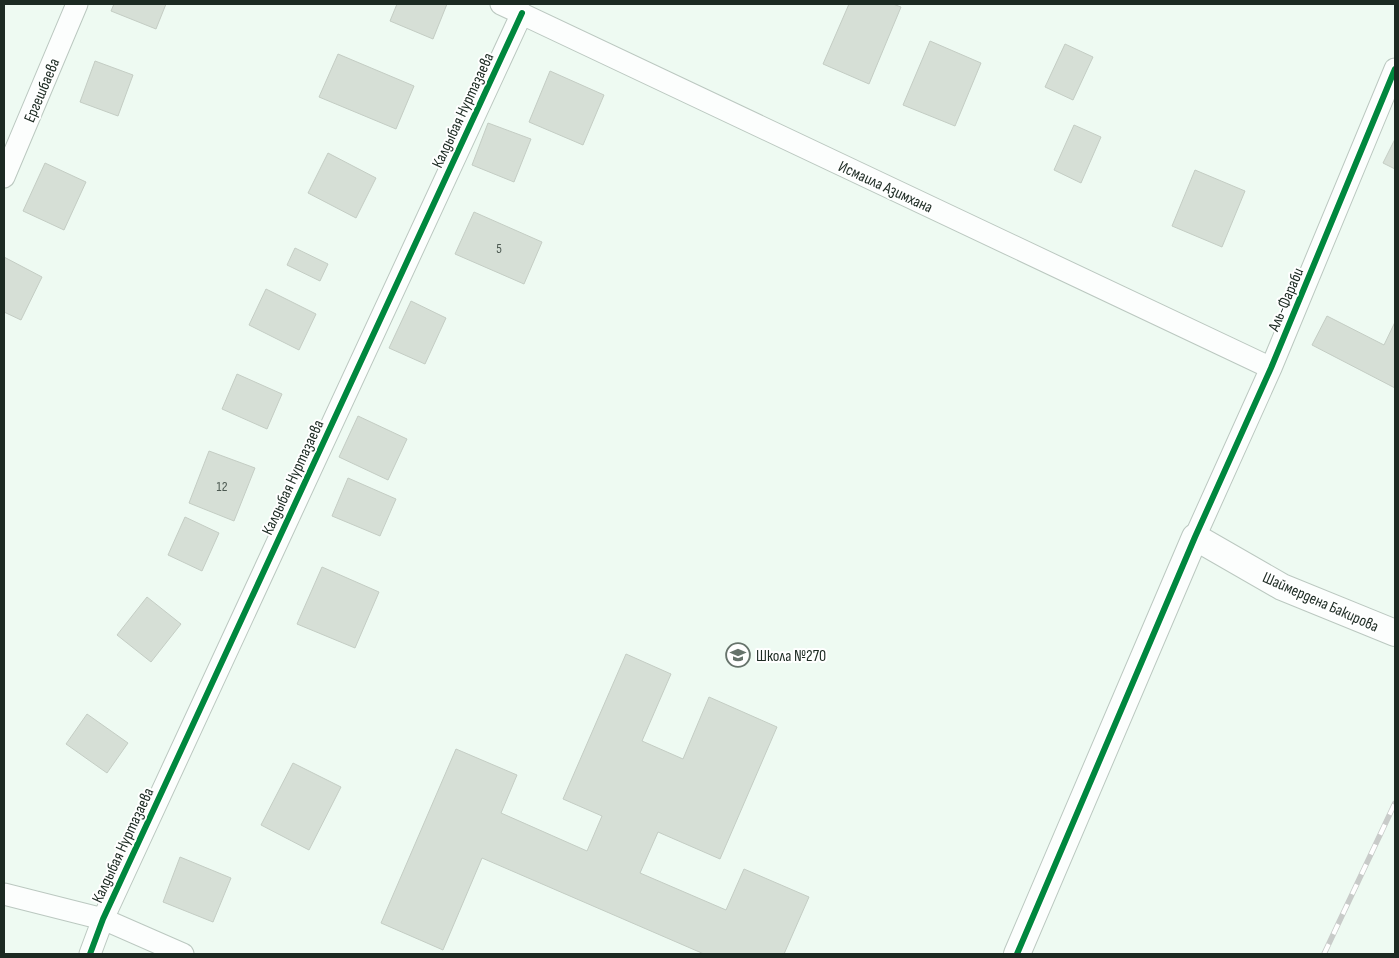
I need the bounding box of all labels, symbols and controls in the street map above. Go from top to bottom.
street label: Калдыбая Нуртазаева [428,50,498,171]
street label: Ергешбаева [20,56,64,125]
street label: Исмаила Азимхана [835,157,935,217]
house number: 5 [496,240,502,257]
street label: Аль-Фараби [1264,265,1308,335]
street label: Калдыбая Нуртазаева [258,417,328,538]
house number: 12 [217,478,228,495]
street label: Шаймердена Бакирова [1259,568,1381,636]
school or university icon: Школа №270 [725,642,751,668]
place label: Школа №270 [756,647,826,666]
street label: Калдыбая Нуртазаева [88,785,158,906]

